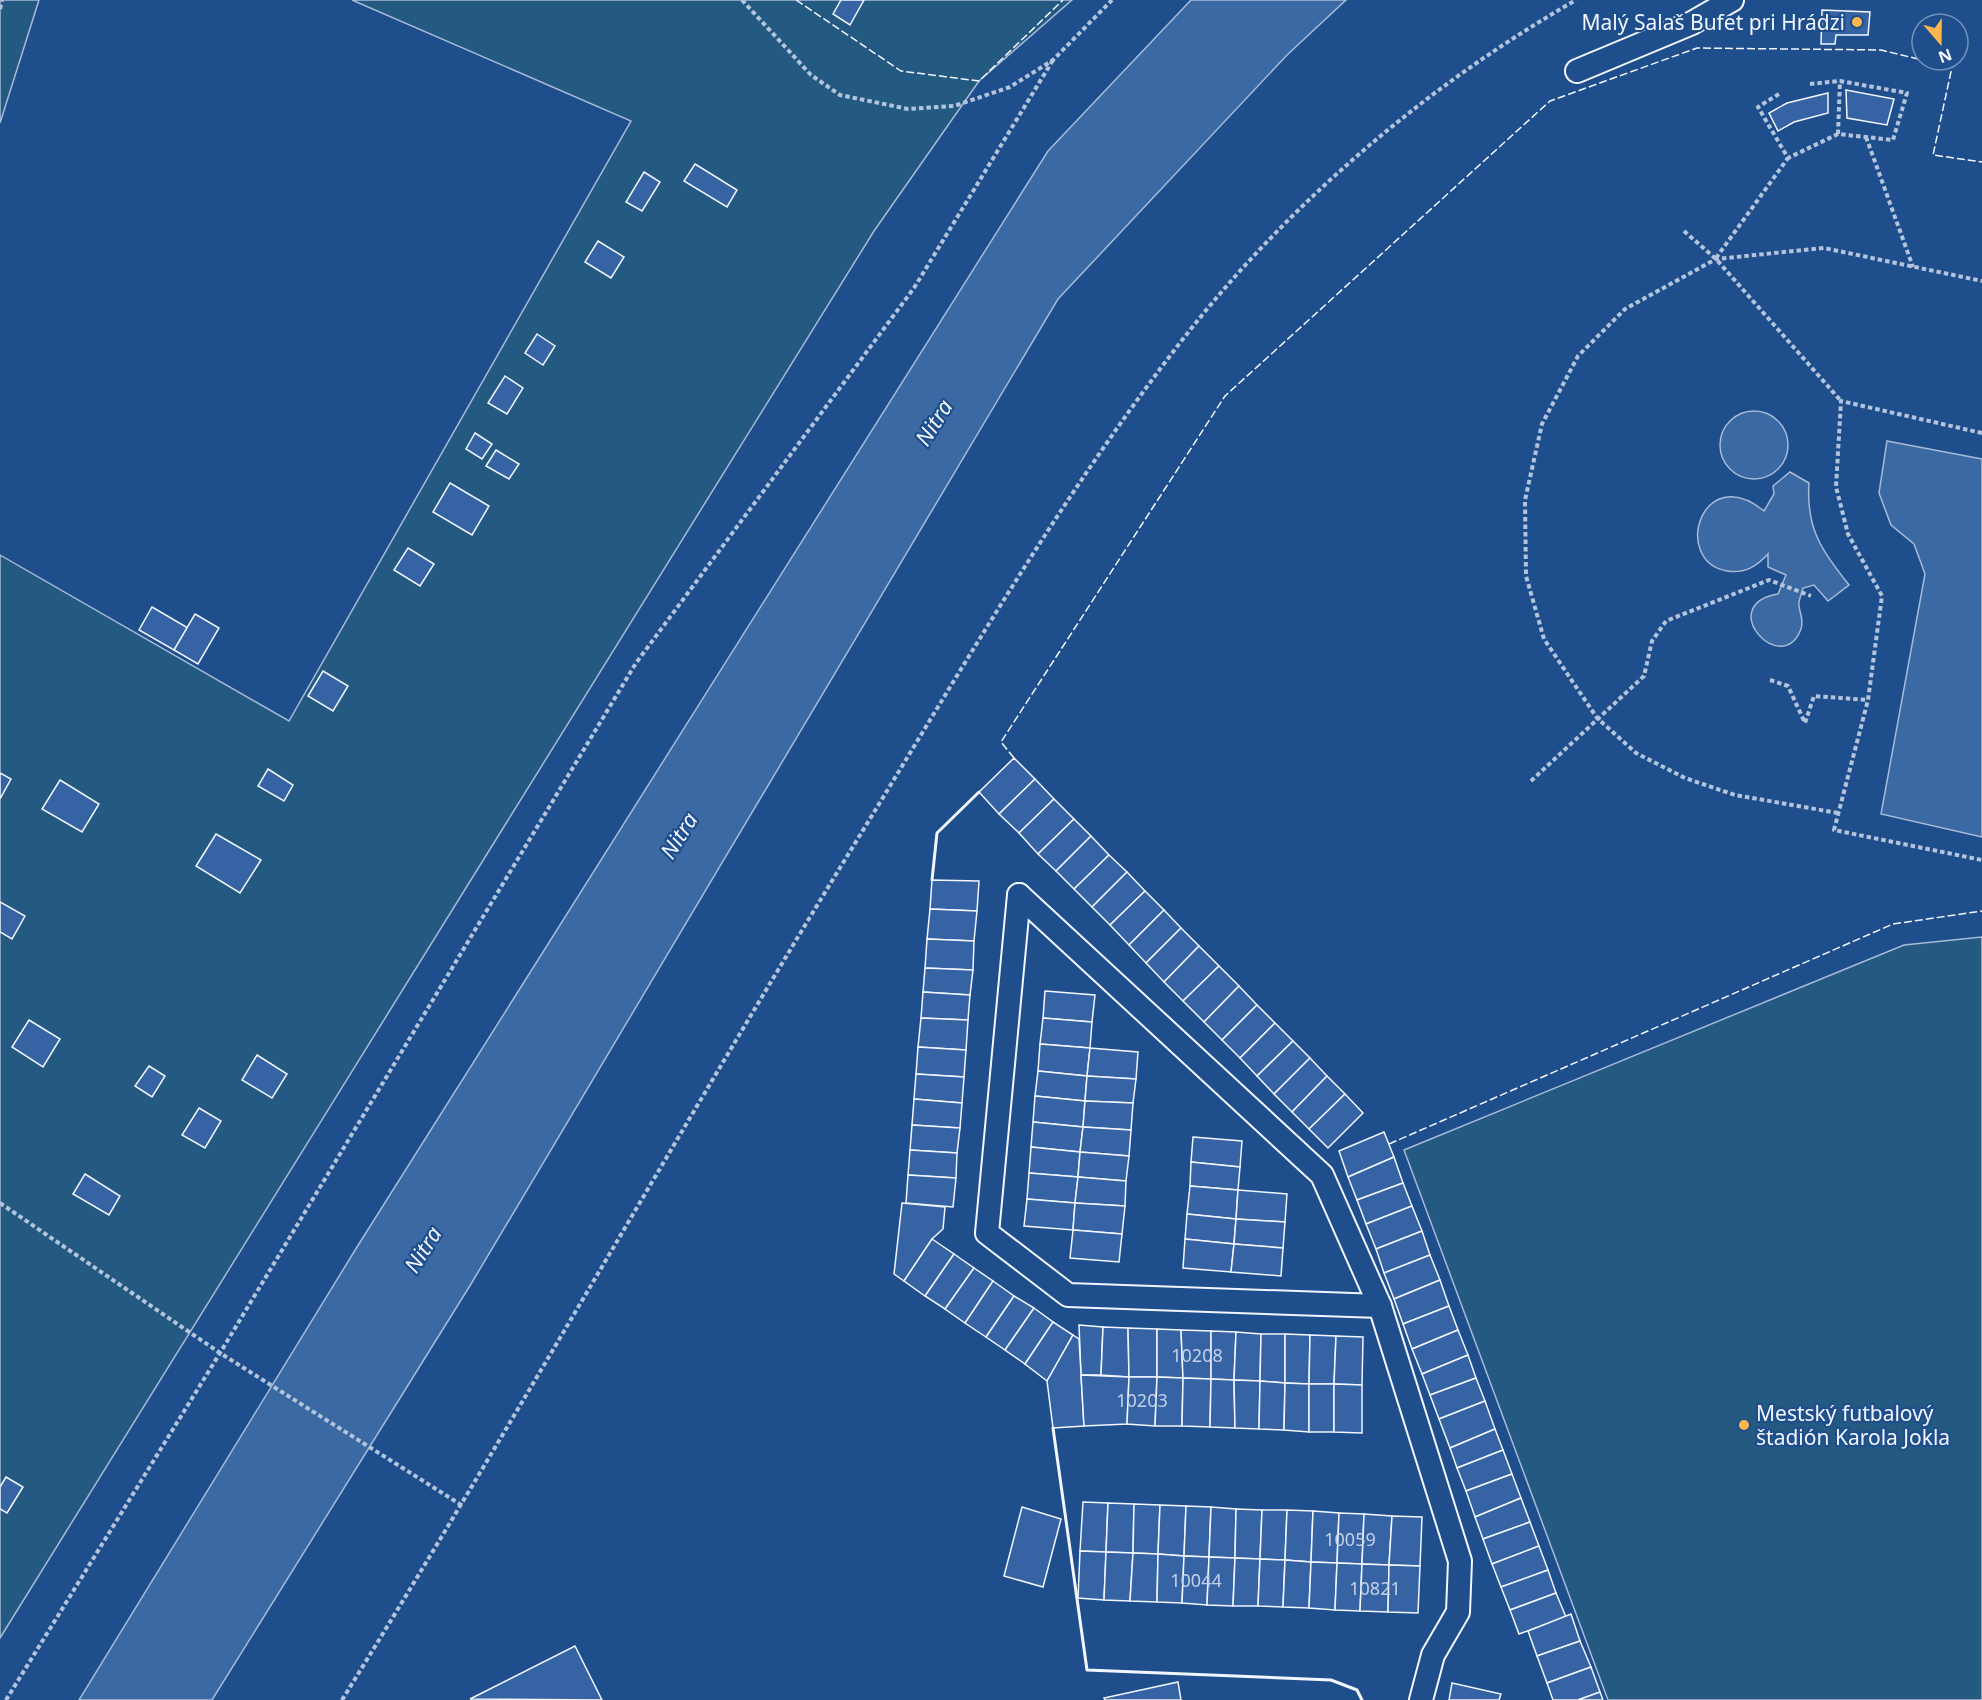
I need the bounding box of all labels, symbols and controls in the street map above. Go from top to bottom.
place label: Malý Salaš Bufet pri Hrádzi [1582,8,1845,36]
north arrow [1910,12,1970,72]
marker: Malý Salaš Bufet pri Hrádzi [1850,15,1864,29]
text: N [1935,44,1955,69]
water label: Nitra [907,393,959,451]
water label: Nitra [652,806,704,864]
water label: Nitra [396,1220,448,1278]
house number: 10208 [1171,1343,1223,1367]
house number: 10203 [1116,1388,1168,1412]
place label: Mestský futbalový štadión Karola Jokla [1756,1399,1950,1451]
marker: Mestský futbalový štadión Karola Jokla [1737,1418,1751,1432]
house number: 10059 [1324,1527,1376,1551]
house number: 10044 [1170,1568,1222,1592]
house number: 10821 [1349,1576,1401,1600]

